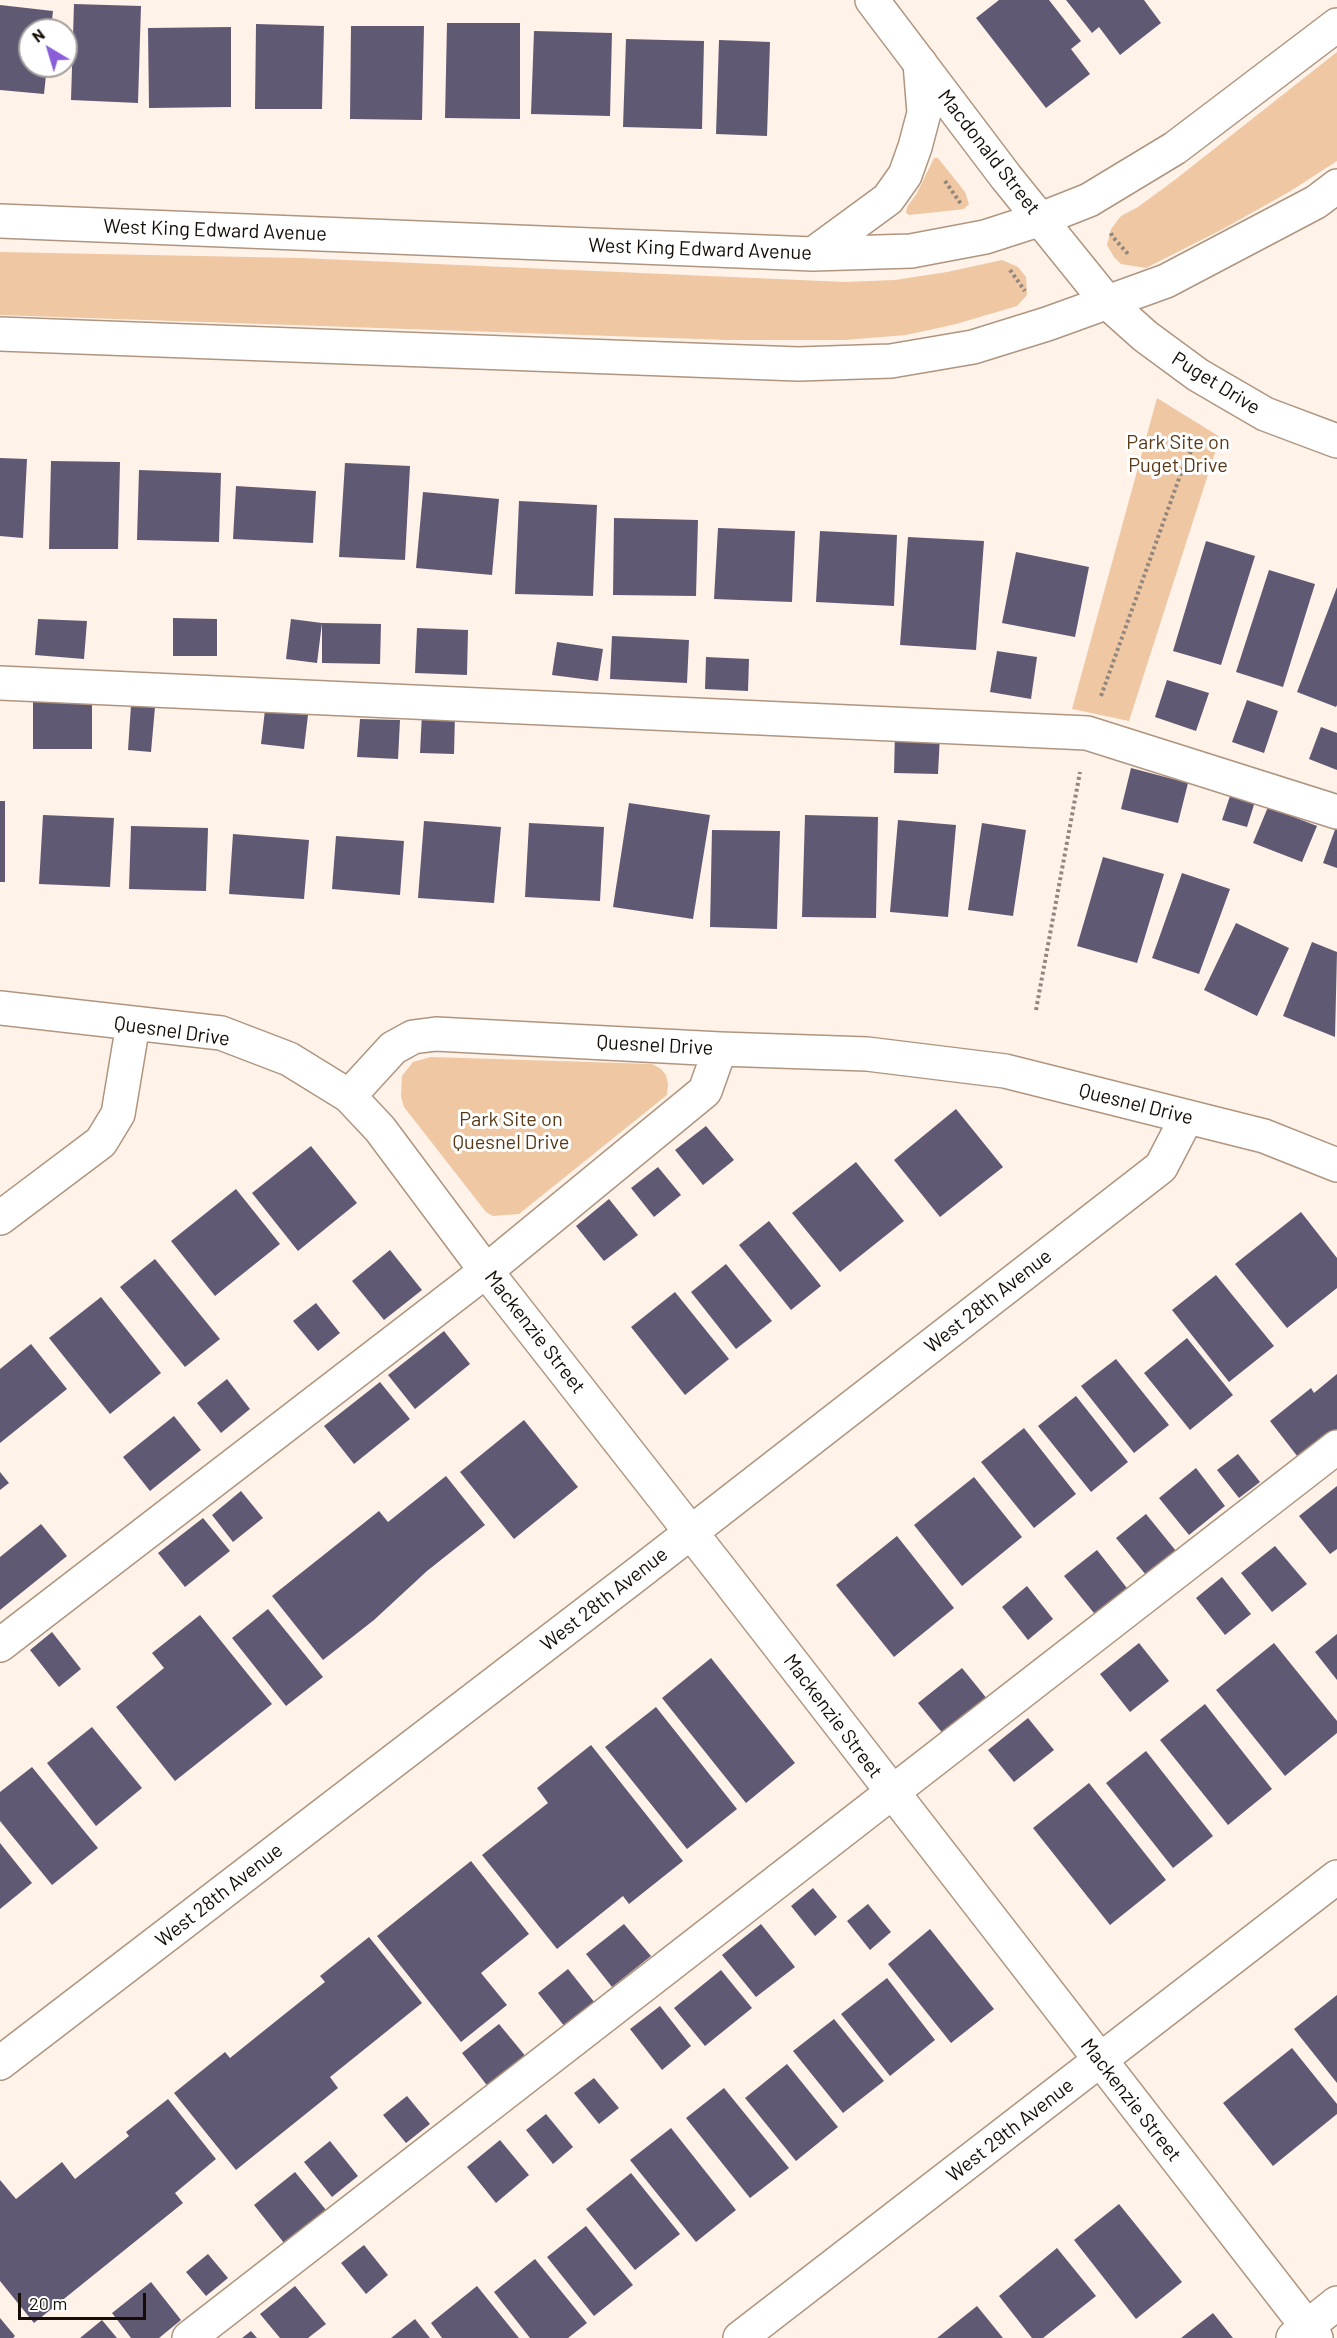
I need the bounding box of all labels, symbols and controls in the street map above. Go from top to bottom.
north arrow [18,18,78,78]
text: N [28,24,48,46]
street label: Macdonald Street [933,85,1045,219]
street label: West King Edward Avenue [103,214,327,246]
street label: West King Edward Avenue [588,233,812,265]
street label: Puget Drive [1167,346,1265,420]
park label: Park Site on Puget Drive [1126,430,1230,477]
street label: Quesnel Drive [112,1011,232,1051]
street label: Quesnel Drive [596,1030,714,1060]
street label: Quesnel Drive [1076,1078,1196,1130]
park label: Park Site on Quesnel Drive [453,1107,569,1154]
street label: West 28th Avenue [920,1244,1056,1358]
street label: Mackenzie Street [480,1266,590,1398]
street label: West 28th Avenue [536,1542,672,1656]
street label: Mackenzie Street [779,1649,887,1783]
street label: West 28th Avenue [151,1838,287,1952]
street label: Mackenzie Street [1076,2034,1186,2166]
street label: West 29th Avenue [942,2073,1078,2187]
scale bar [21,2281,148,2319]
text: 20 m [29,2292,67,2314]

